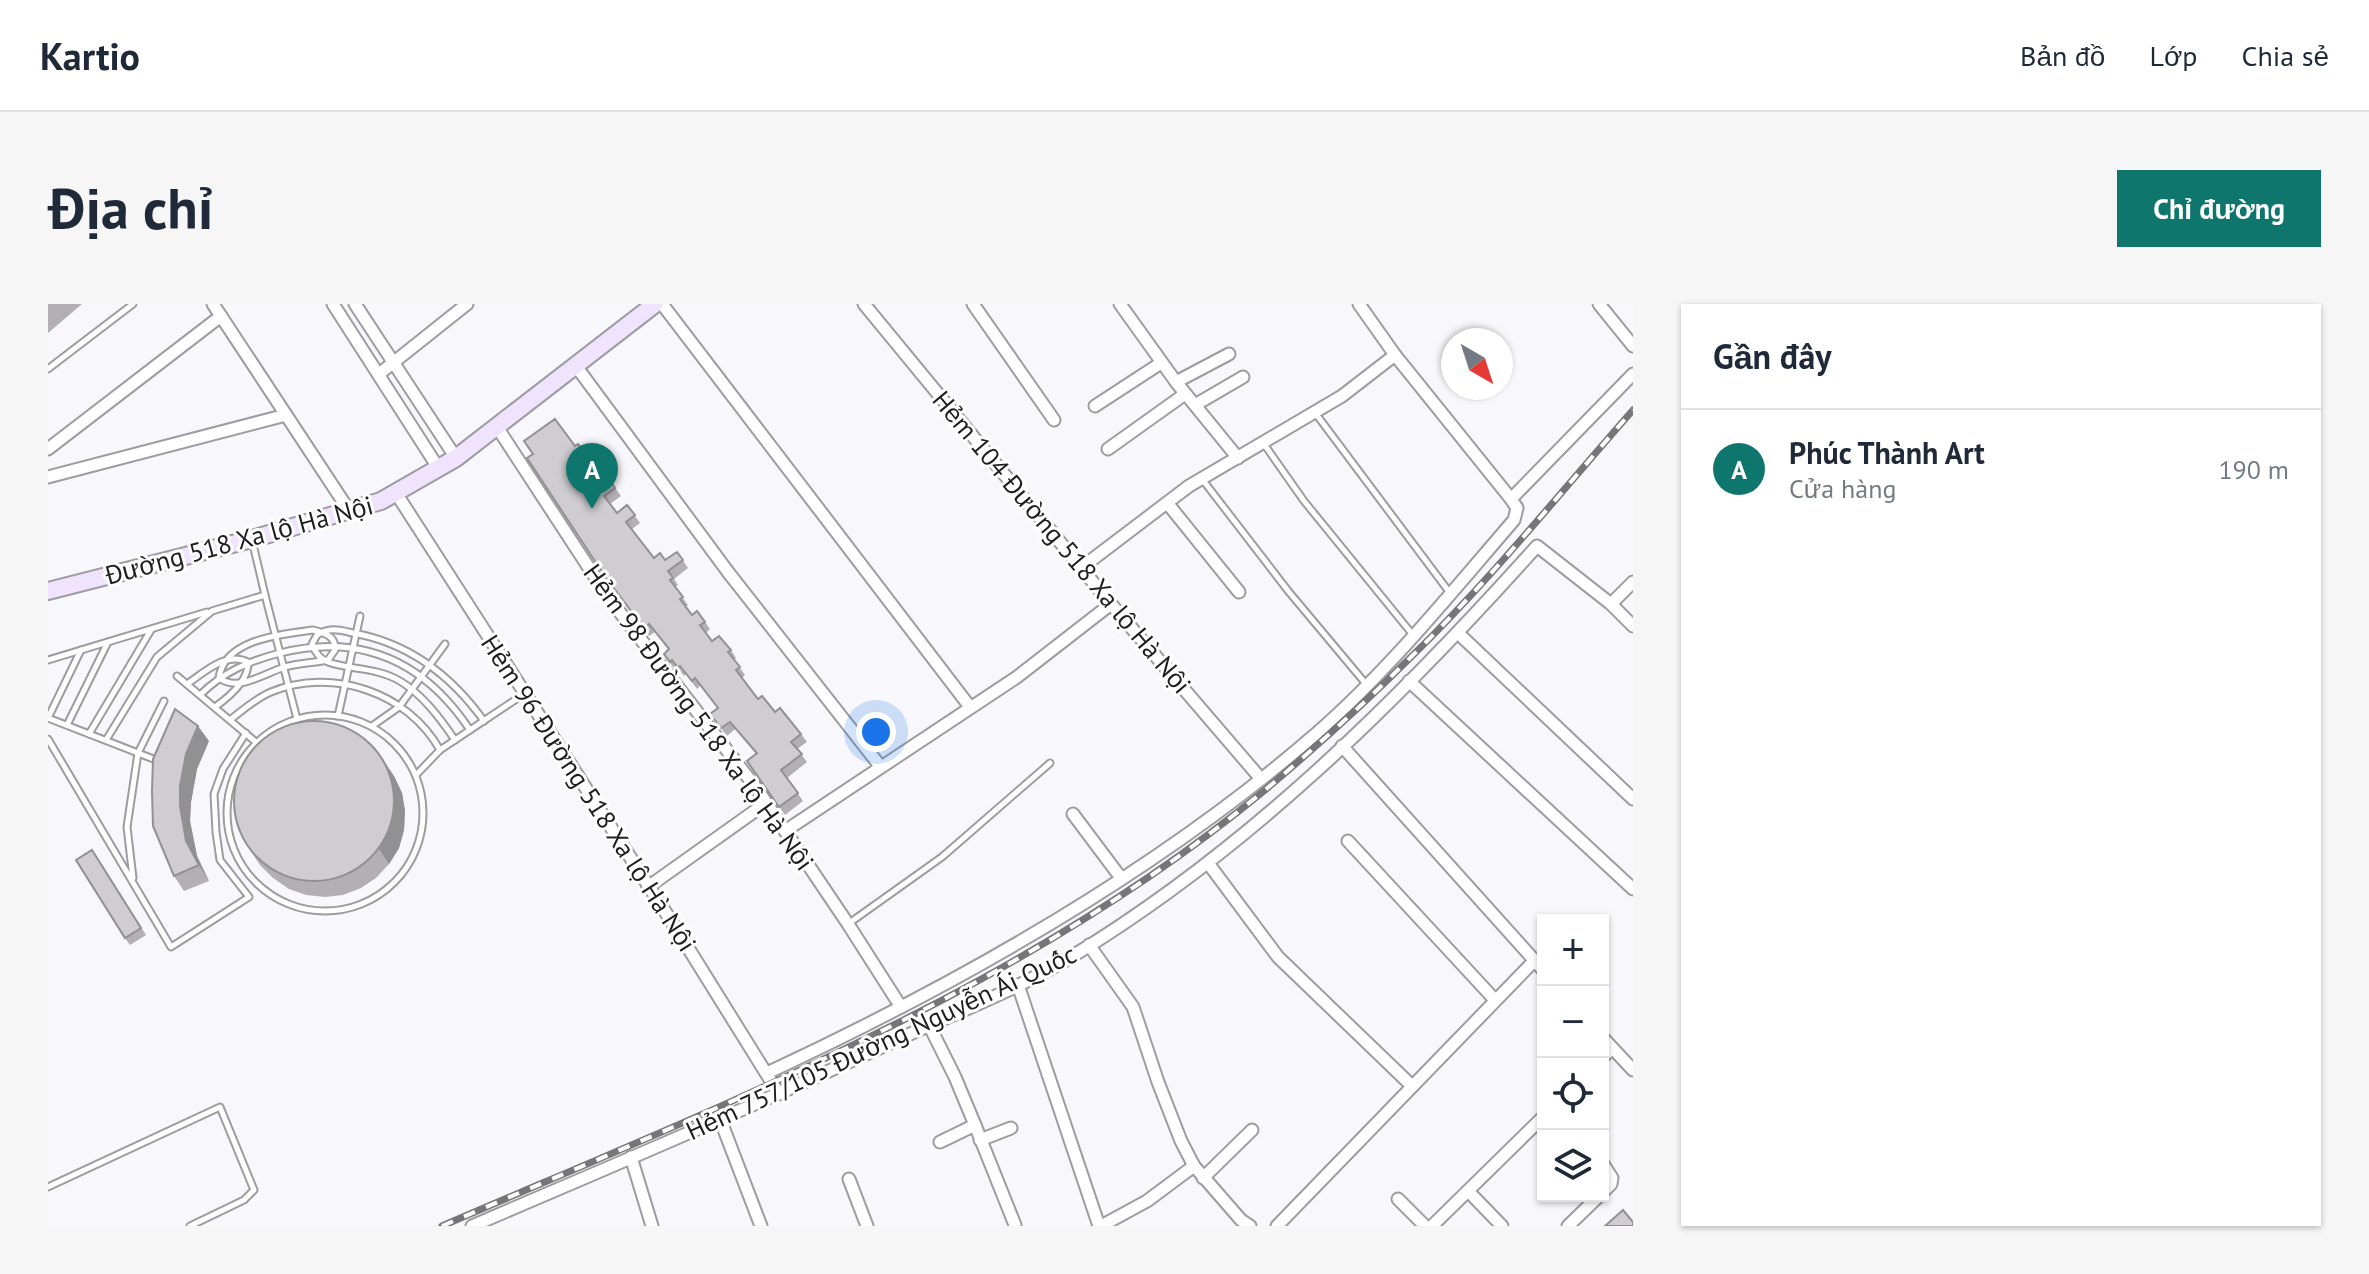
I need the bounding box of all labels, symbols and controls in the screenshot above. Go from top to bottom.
text: Kartio [40,31,140,80]
text: Bản đồ [2020,37,2105,74]
text: Lớp [2149,37,2197,74]
text: Chia sẻ [2241,37,2329,74]
button: Chỉ đường [2117,170,2321,247]
text: Địa chỉ [48,172,213,244]
north arrow [1441,328,1513,400]
text: Gần đây [1713,334,1832,378]
street label: Hẻm 104 Đường 518 Xa lộ Hà Nội [926,384,1198,700]
text: Phúc Thành Art [1789,433,1985,472]
pin: A [566,443,618,509]
text: A [1731,453,1747,486]
text: 190 m [2218,453,2289,486]
text: Cửa hàng [1789,472,1896,505]
street label: Đường 518 Xa lộ Hà Nội [101,488,376,592]
street label: Hẻm 98 Đường 518 Xa lộ Hà Nội [577,557,821,877]
street label: Hẻm 96 Đường 518 Xa lộ Hà Nội [474,628,704,958]
your location [856,712,896,752]
map controls [1537,914,1609,1202]
button: + [1537,914,1609,986]
street label: Hẻm 757/105 Đường Nguyễn Ái Quốc [681,937,1081,1147]
button: − [1537,986,1609,1058]
button: locate [1537,1058,1609,1130]
button: layers [1537,1130,1609,1202]

